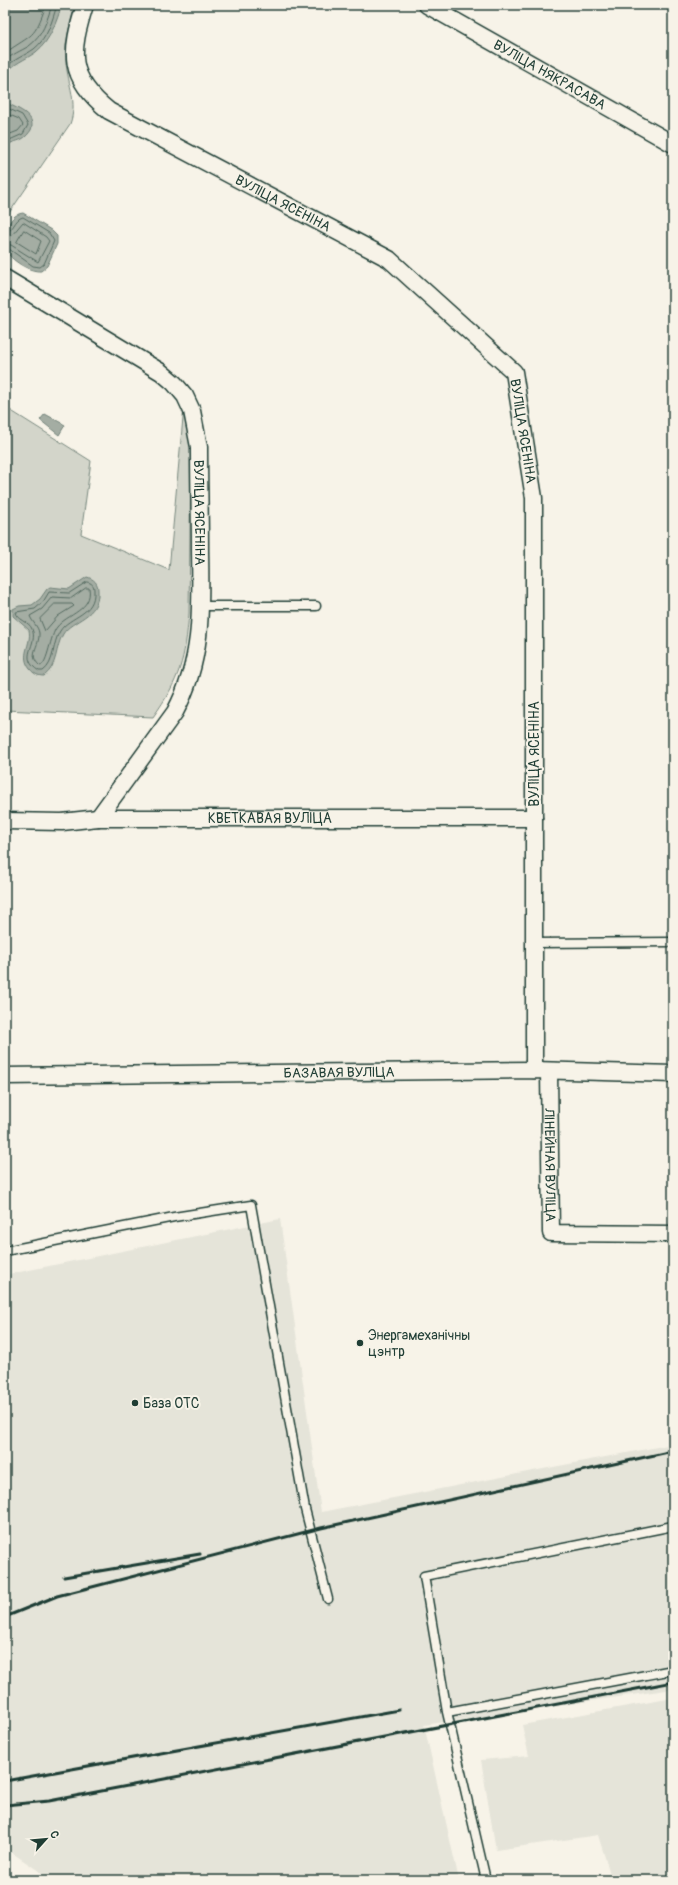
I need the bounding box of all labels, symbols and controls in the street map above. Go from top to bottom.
street label: ВУЛІЦА НЯКРАСАВА [490,36,609,113]
street label: ВУЛІЦА ЯСЕНІНА [232,171,334,235]
street label: ВУЛІЦА ЯСЕНІНА [507,377,540,484]
street label: ВУЛІЦА ЯСЕНІНА [191,460,209,566]
street label: ВУЛІЦА ЯСЕНІНА [526,701,543,807]
street label: КВЕТКАВАЯ ВУЛІЦА [208,810,332,827]
street label: БАЗАВАЯ ВУЛІЦА [283,1063,395,1081]
street label: ЛІНЕЙНАЯ ВУЛІЦА [541,1107,559,1222]
place label: Энергамеханічны цэнтр [368,1327,470,1360]
marker: Энергамеханічны цэнтр [355,1338,365,1348]
place label: База ОТС [143,1395,200,1412]
marker: База ОТС [130,1398,140,1408]
north arrow [26,1819,66,1859]
text: С [47,1829,62,1841]

